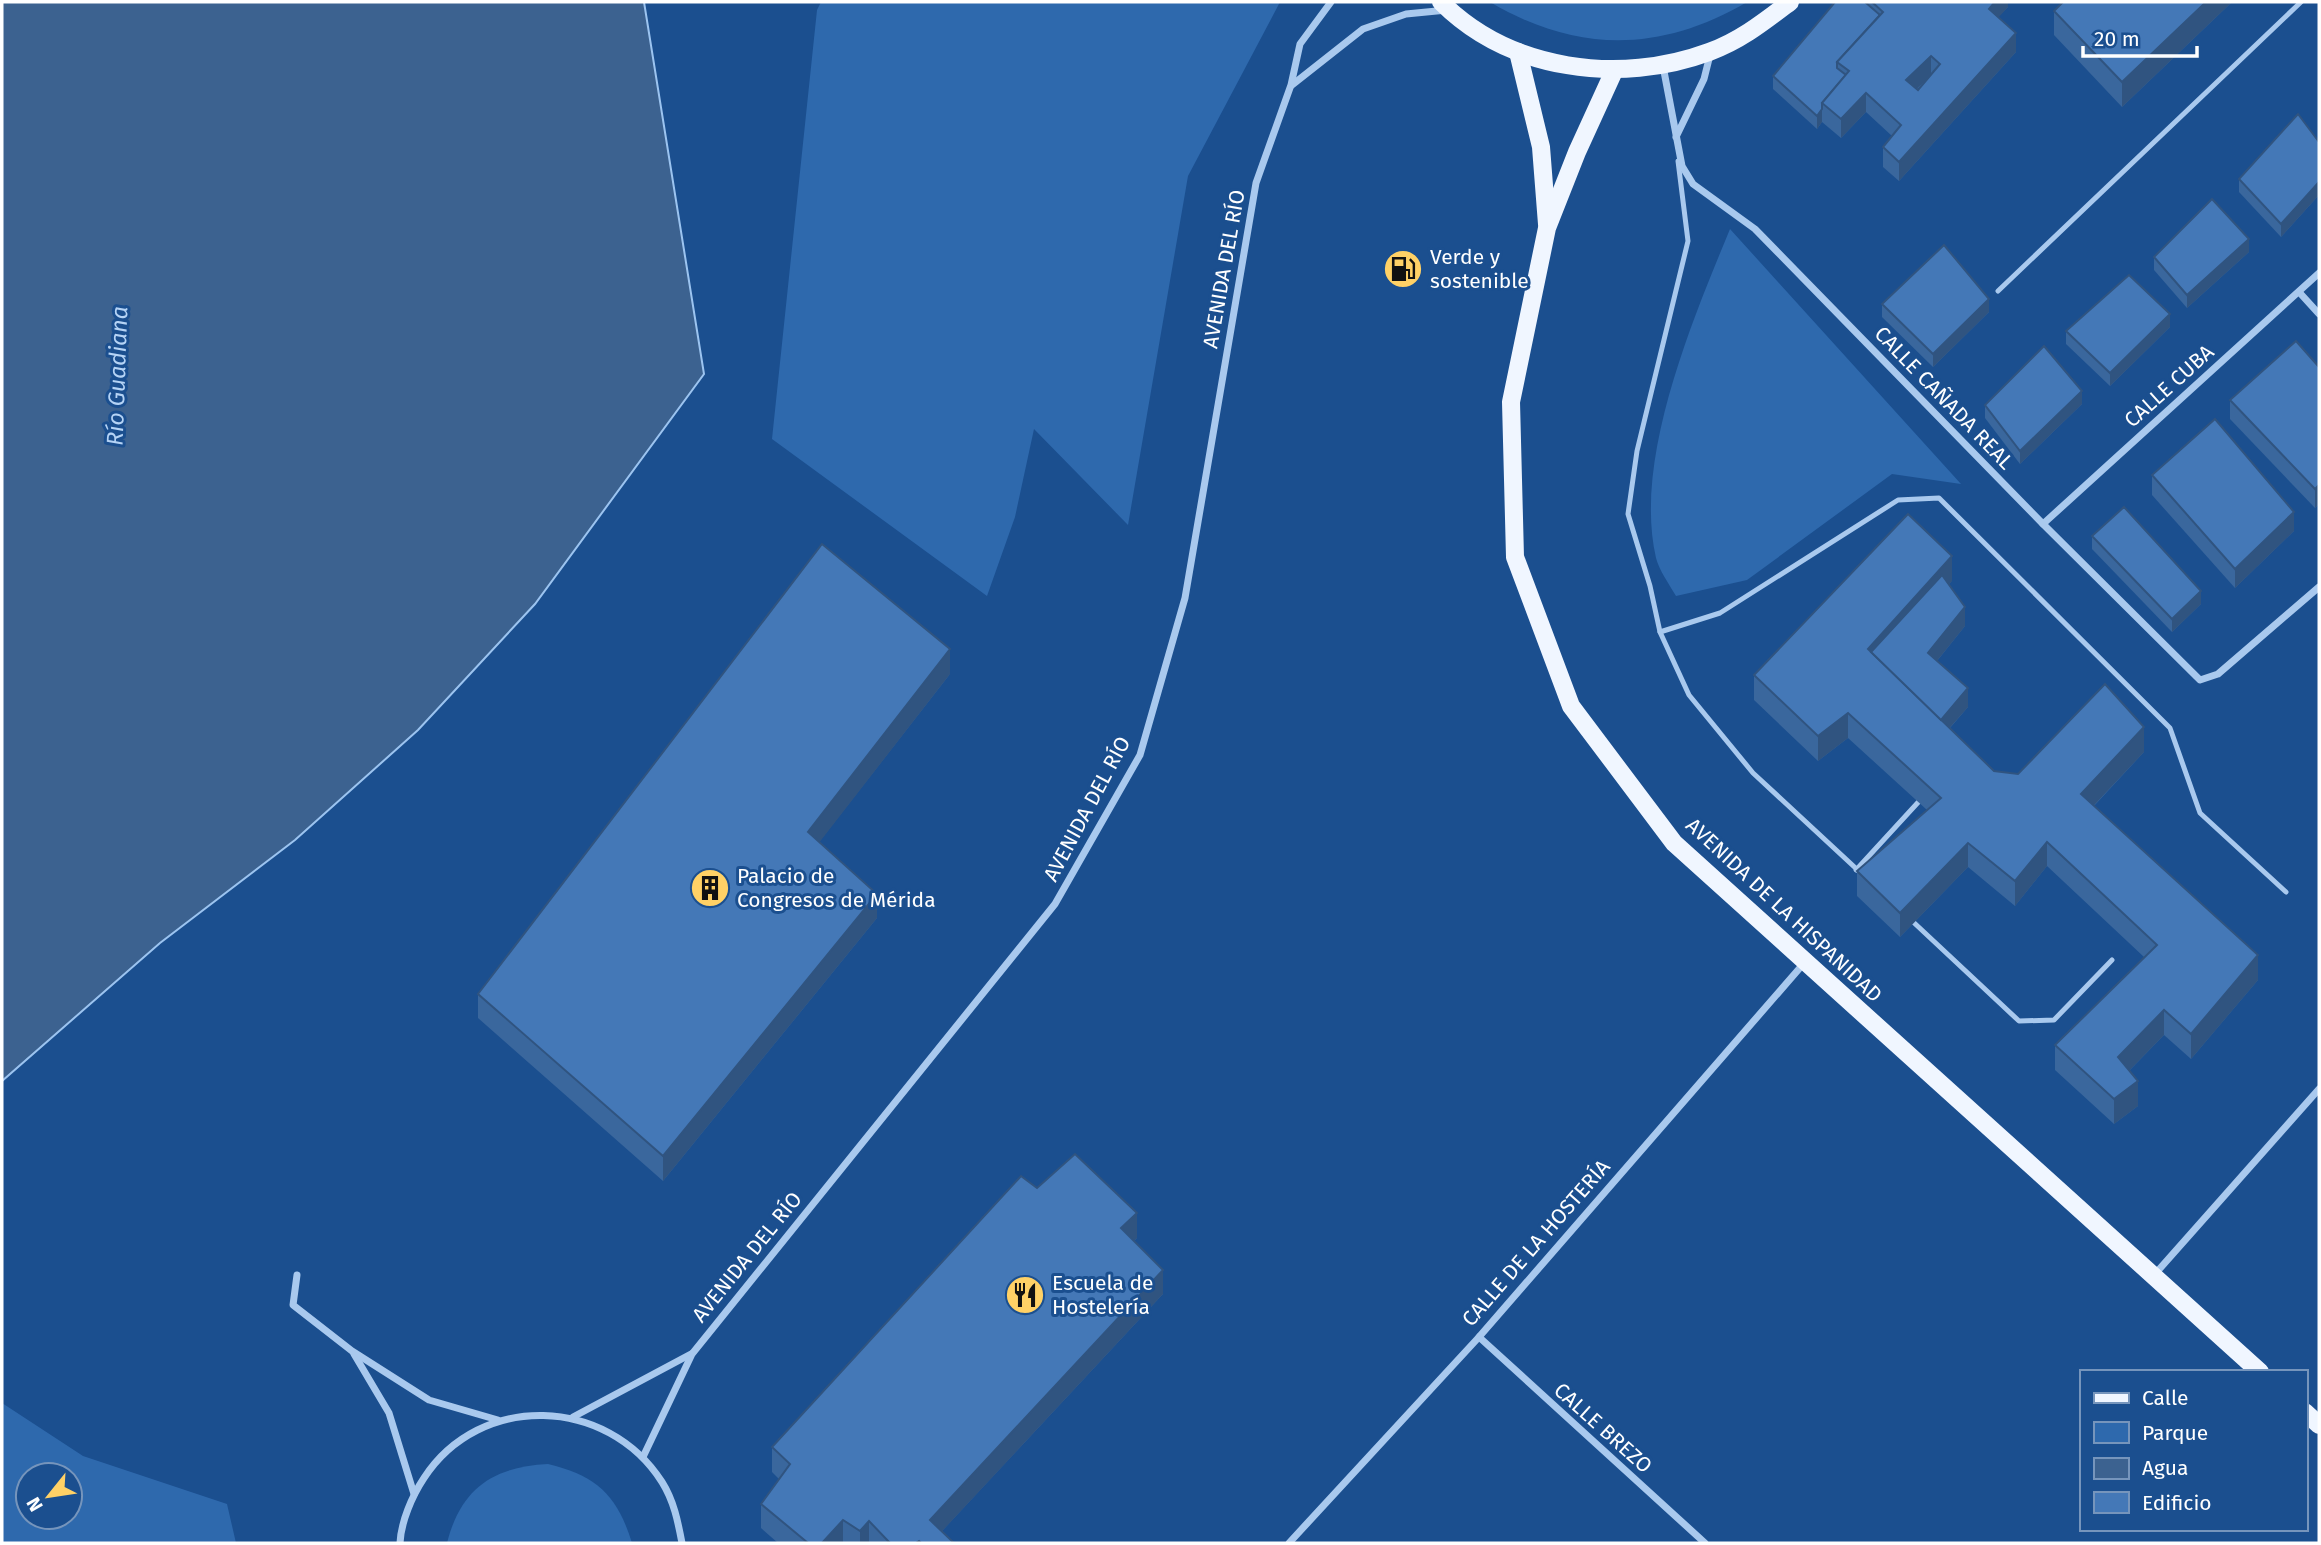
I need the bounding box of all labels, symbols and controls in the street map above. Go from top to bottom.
scale bar [2083,14,2197,58]
text: 20 m [2094,26,2140,52]
street label: AVENIDA DEL RÍO [1197,188,1251,350]
place label: Verde y sostenible [1430,244,1529,294]
fuel station icon: Verde y sostenible [1382,248,1424,290]
water label: Río Guadiana [101,306,133,446]
street label: CALLE CAÑADA REAL [1869,321,2019,475]
street label: CALLE CUBA [2119,339,2219,433]
street label: AVENIDA DEL RÍO [1038,732,1136,886]
street label: AVENIDA DE LA HISPANIDAD [1680,812,1888,1008]
place label: Palacio de Congresos de Mérida [737,863,936,913]
building icon: Palacio de Congresos de Mérida [689,867,731,909]
street label: CALLE DE LA HOSTERÍA [1456,1154,1616,1332]
street label: AVENIDA DEL RÍO [686,1187,808,1327]
place label: Escuela de Hostelería [1052,1270,1153,1320]
restaurant icon: Escuela de Hostelería [1004,1274,1046,1316]
legend [2080,1370,2307,1531]
street label: CALLE BREZO [1549,1377,1657,1479]
text: Calle [2142,1385,2188,1411]
text: Parque [2142,1420,2208,1446]
text: Agua [2142,1455,2188,1481]
north arrow [14,1461,84,1531]
text: Edificio [2142,1490,2212,1516]
text: N [22,1493,48,1515]

